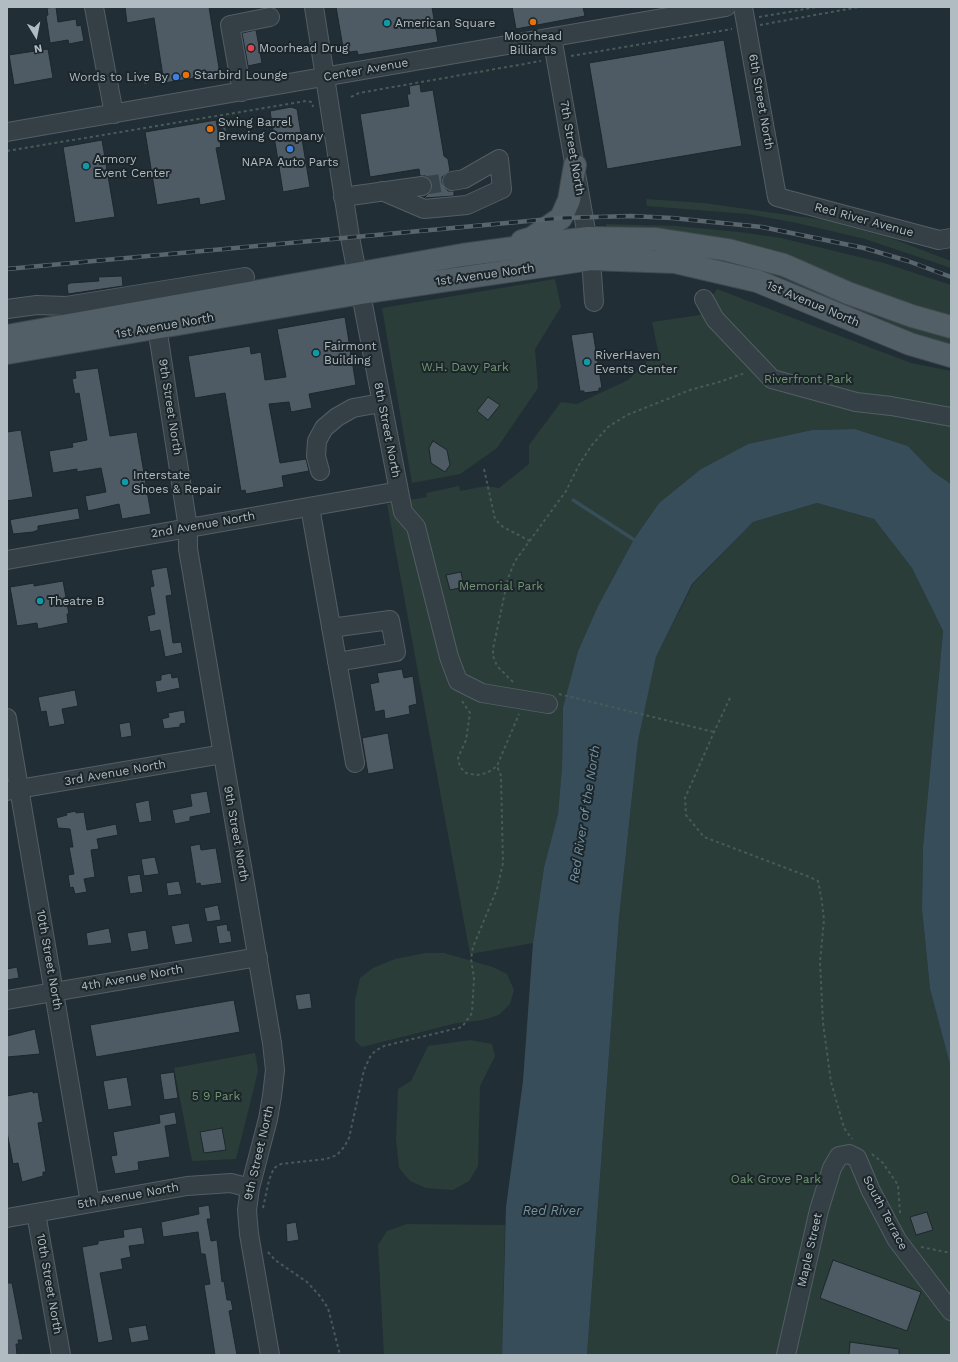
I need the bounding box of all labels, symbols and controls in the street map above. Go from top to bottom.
north arrow [16,16,56,56]
place label: American Square [395,16,495,30]
marker: Moorhead Billiards [528,17,538,27]
marker: American Square [382,18,392,28]
place label: Moorhead Billiards [504,29,562,57]
text: N [33,41,43,55]
place label: Moorhead Drug [259,41,348,55]
marker: Moorhead Drug [246,43,256,53]
street label: 6th Street North [745,53,777,151]
street label: Center Avenue [322,55,410,85]
place label: Starbird Lounge [194,68,288,82]
place label: Words to Live By [69,70,168,84]
marker: Starbird Lounge [181,70,191,80]
marker: Words to Live By [171,72,181,82]
street label: 7th Street North [557,99,587,197]
place label: Swing Barrel Brewing Company [218,115,323,143]
marker: Swing Barrel Brewing Company [205,124,215,134]
marker: NAPA Auto Parts [285,144,295,154]
place label: Armory Event Center [94,152,170,180]
place label: NAPA Auto Parts [241,155,339,169]
marker: Armory Event Center [81,161,91,171]
street label: Red River Avenue [813,200,915,240]
street label: 1st Avenue North [435,261,535,289]
street label: 1st Avenue North [764,278,862,330]
street label: 1st Avenue North [115,310,215,342]
place label: Fairmont Building [324,339,377,367]
marker: Fairmont Building [311,348,321,358]
place label: RiverHaven Events Center [595,348,678,376]
marker: RiverHaven Events Center [582,357,592,367]
street label: 9th Street North [155,358,185,456]
park label: W.H. Davy Park [421,360,509,374]
park label: Riverfront Park [764,372,852,386]
street label: 8th Street North [371,381,403,479]
place label: Interstate Shoes & Repair [133,468,221,496]
marker: Interstate Shoes & Repair [120,477,130,487]
street label: 2nd Avenue North [150,509,256,541]
park label: Memorial Park [459,579,543,593]
place label: Theatre B [48,594,104,608]
marker: Theatre B [35,596,45,606]
water label: Red River of the North [566,744,604,884]
street label: 3rd Avenue North [63,757,167,789]
street label: 9th Street North [220,785,252,883]
street label: 10th Street North [33,909,65,1011]
street label: 4th Avenue North [80,962,184,994]
park label: 5 9 Park [192,1089,240,1103]
street label: 9th Street North [241,1104,277,1202]
park label: Oak Grove Park [731,1172,821,1186]
street label: South Terrace [859,1174,911,1252]
street label: 5th Avenue North [76,1180,180,1212]
water label: Red River [523,1203,581,1219]
street label: Maple Street [795,1212,825,1288]
street label: 10th Street North [33,1233,65,1335]

